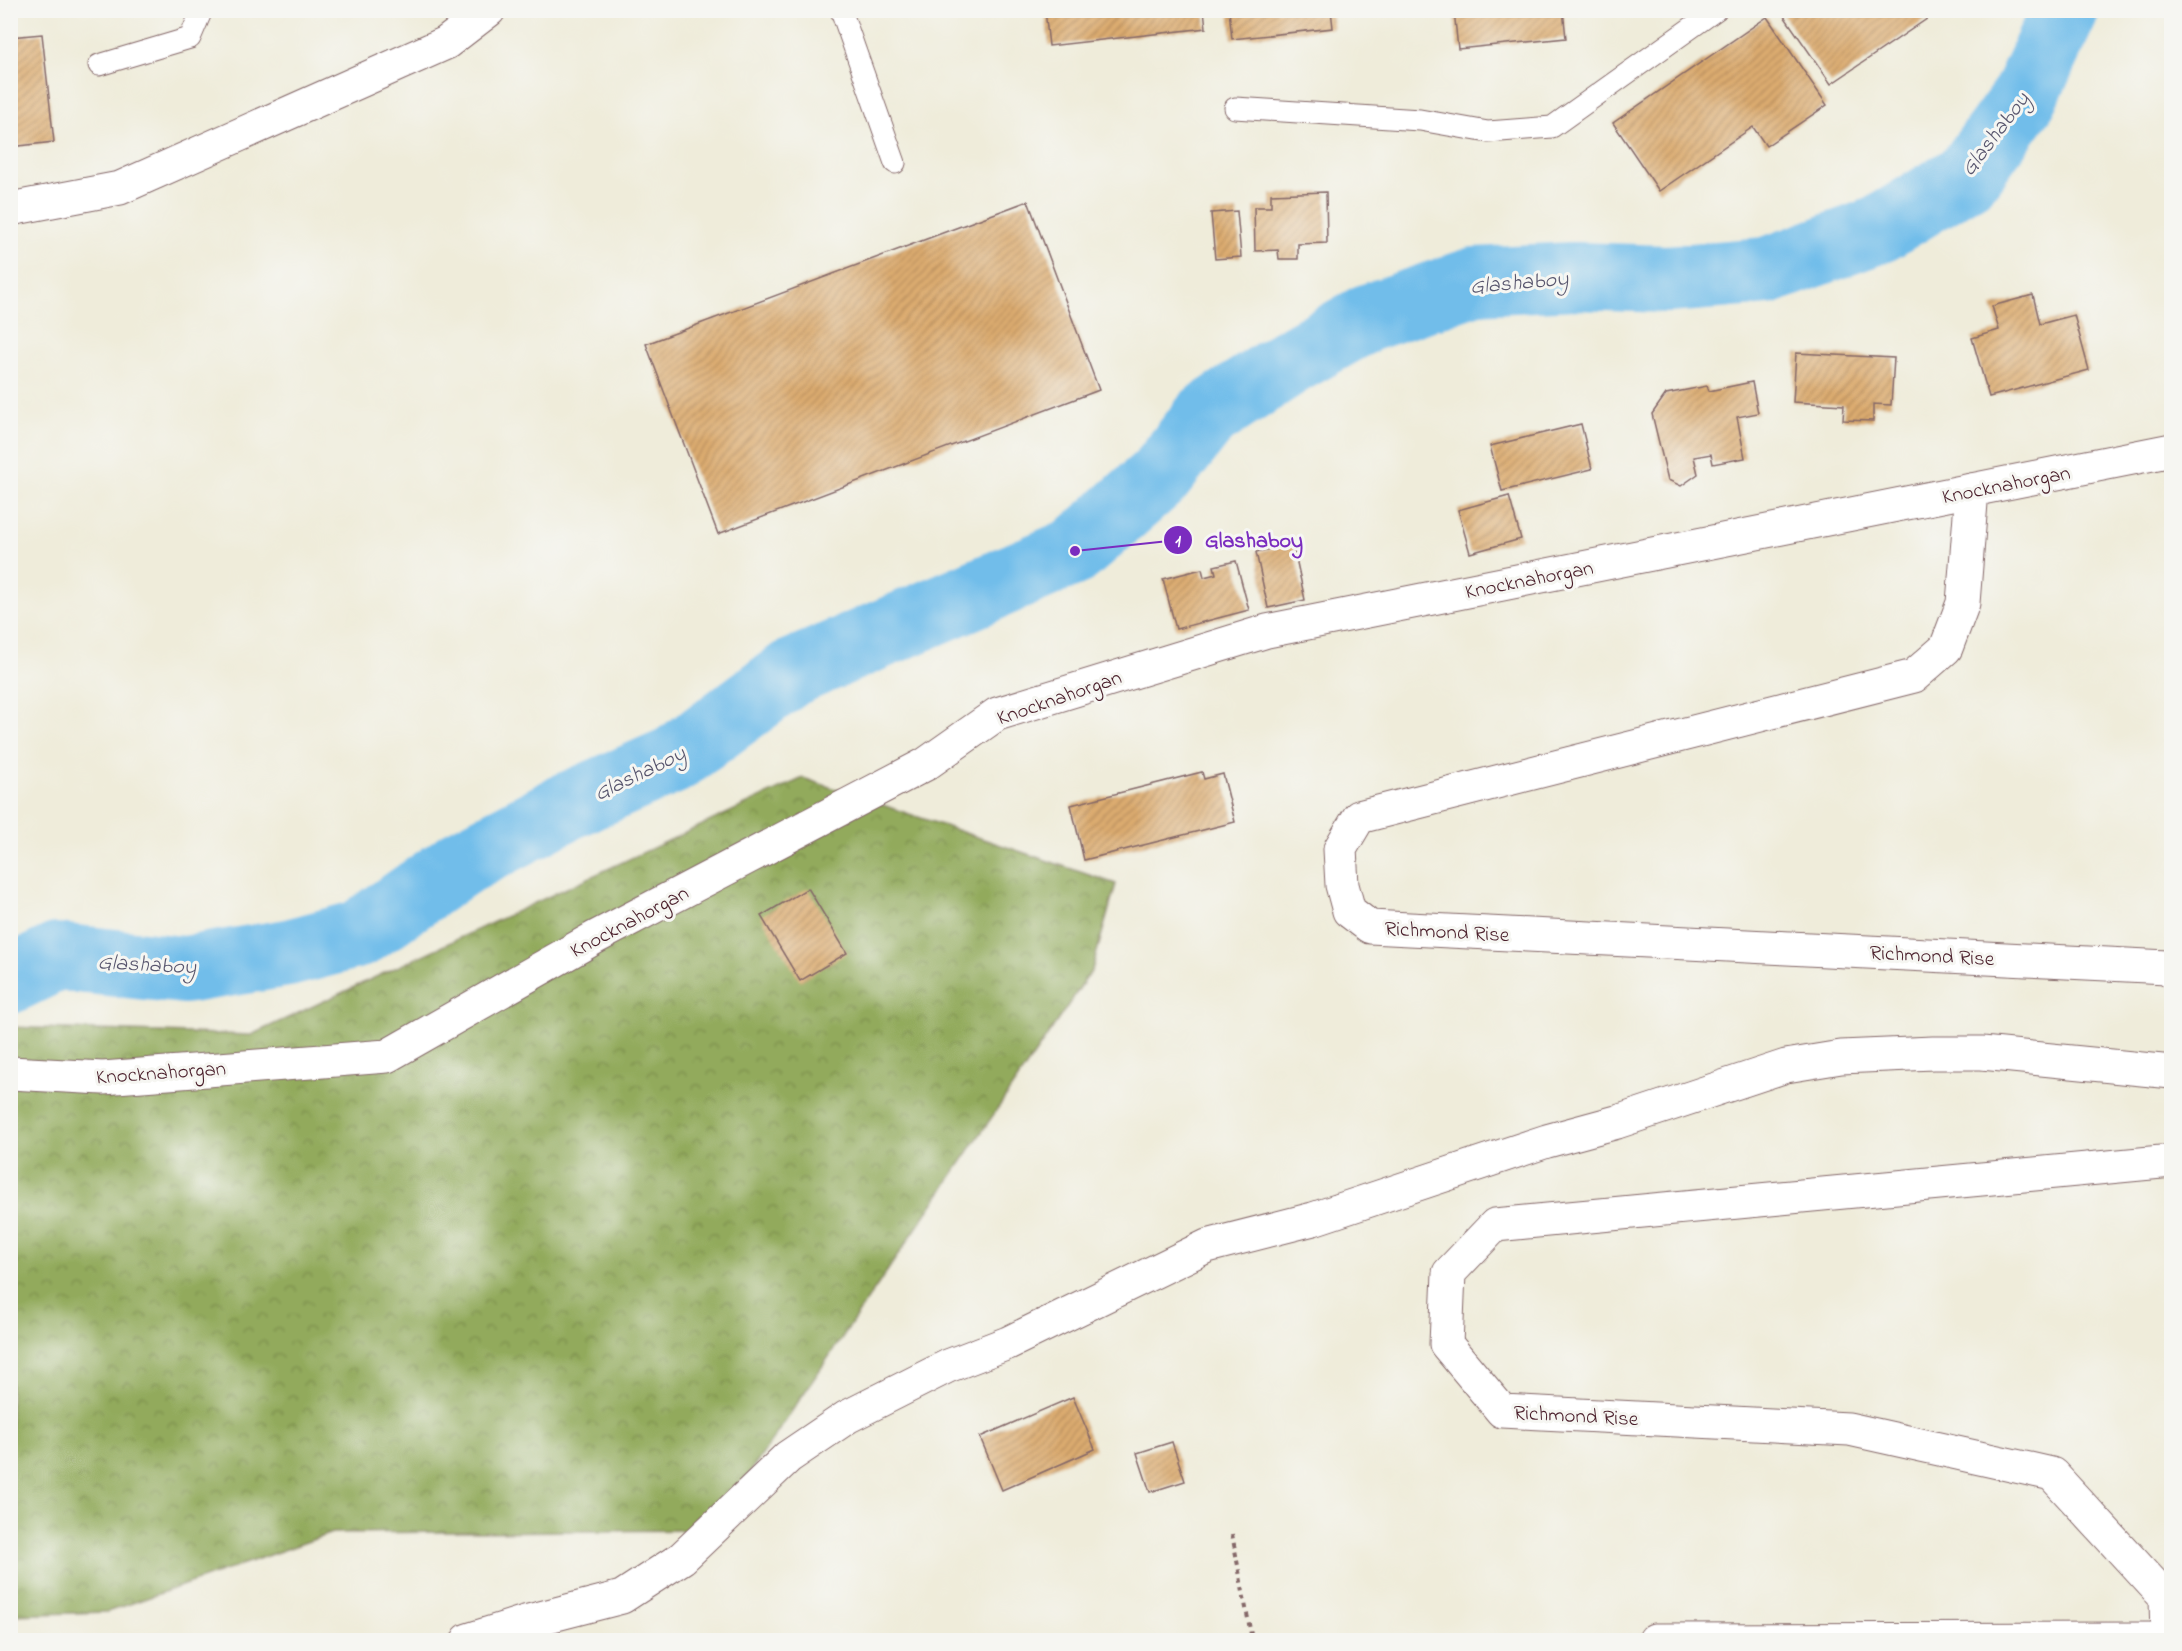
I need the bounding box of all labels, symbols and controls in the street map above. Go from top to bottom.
water label: Glashaboy [1954,85,2039,184]
water label: Glashaboy [1469,264,1570,304]
street label: Knocknahorgan [1940,459,2074,515]
callout: Glashaboy [1163,520,1315,560]
text: Glashaboy [1205,526,1303,559]
text: 1 [1175,529,1181,555]
street label: Knocknahorgan [1463,554,1597,610]
street label: Knocknahorgan [993,664,1127,736]
water label: Glashaboy [589,738,692,811]
street label: Knocknahorgan [565,879,695,968]
street label: Richmond Rise [1384,915,1511,951]
street label: Richmond Rise [1869,939,1996,975]
water label: Glashaboy [97,947,197,985]
street label: Knocknahorgan [95,1054,227,1095]
street label: Richmond Rise [1513,1399,1640,1435]

